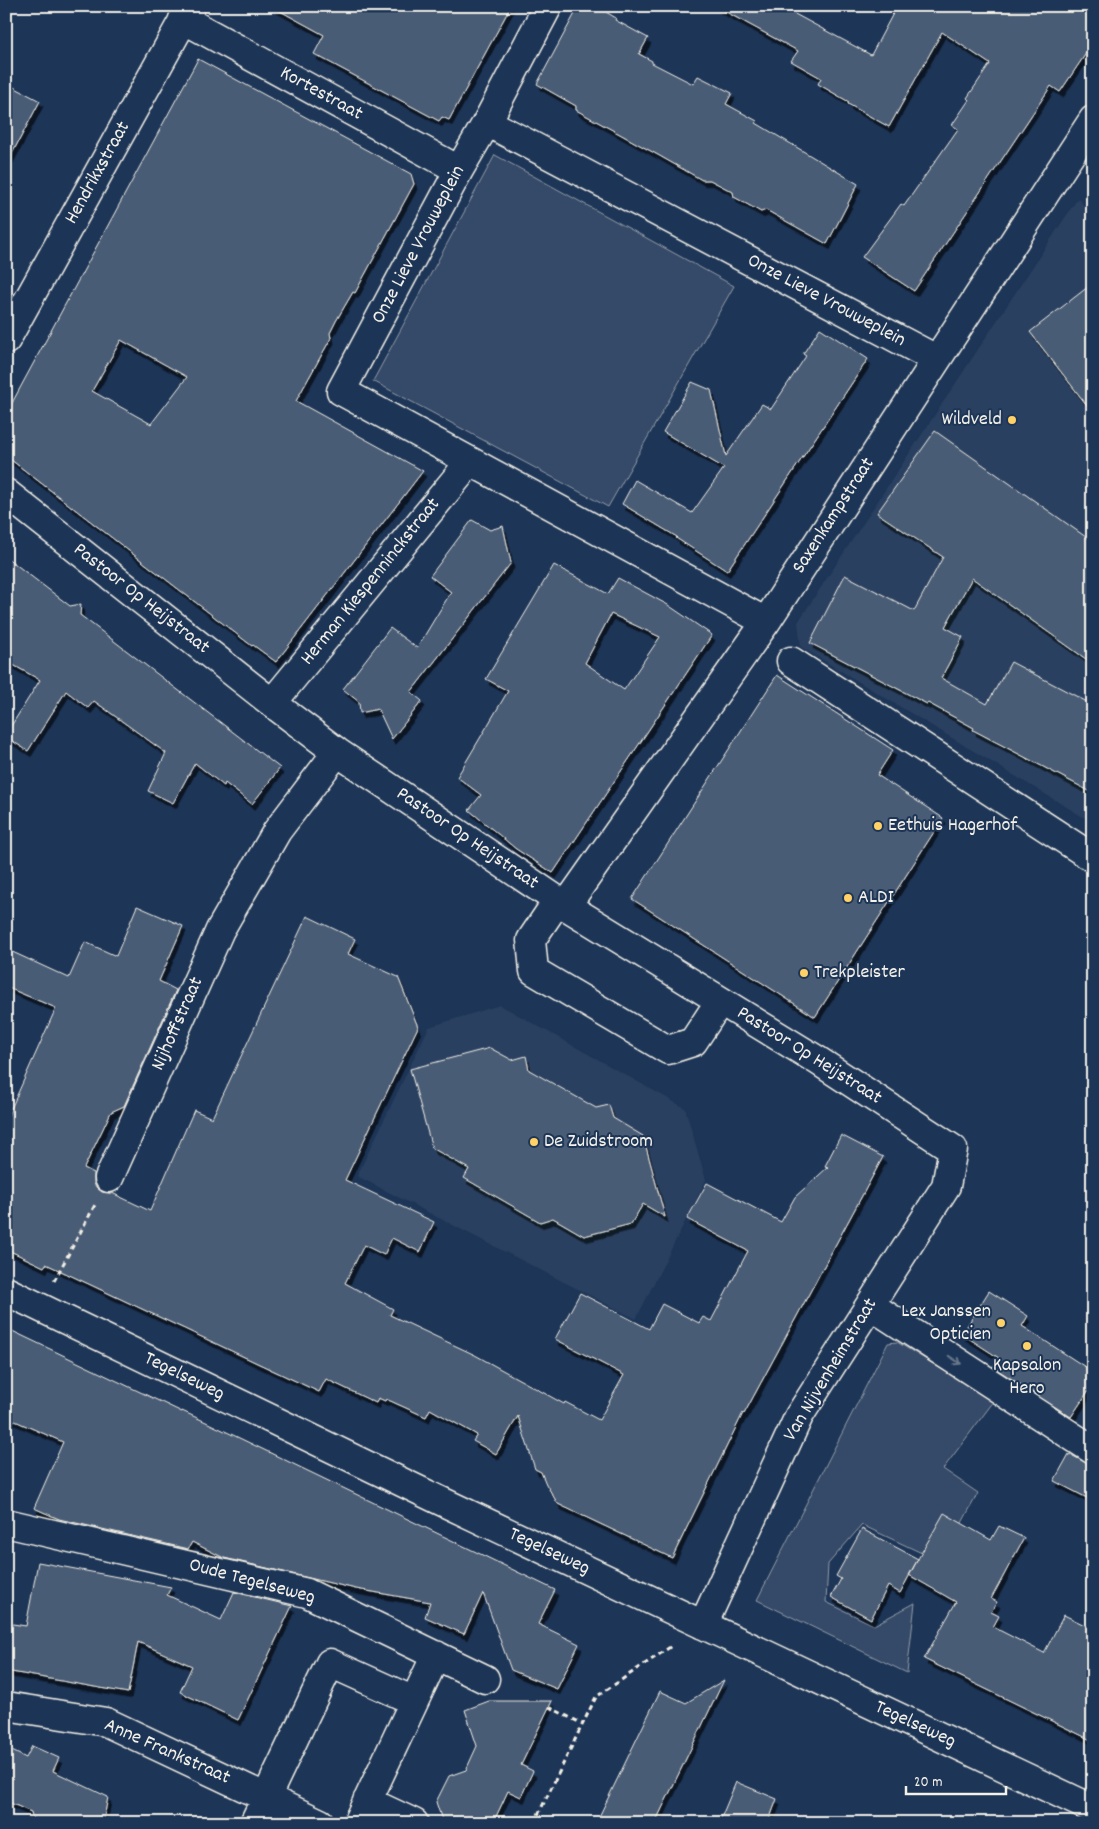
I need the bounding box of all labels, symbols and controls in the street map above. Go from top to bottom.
street label: Kortestraat [274,60,368,128]
street label: Hendrikxstraat [58,116,138,230]
street label: Onze Lieve Vrouweplein [365,161,473,329]
street label: Onze Lieve Vrouweplein [742,247,910,355]
place label: Wildveld [941,406,1002,434]
marker: Wildveld [1006,414,1018,426]
street label: Saxenkampstraat [786,452,882,580]
street label: Herman Kiespenninckstraat [295,492,447,672]
street label: Pastoor Op Heijstraat [67,537,215,661]
street label: Pastoor Op Heijstraat [390,781,544,897]
place label: Eethuis Hagerhof [888,812,1018,840]
marker: Eethuis Hagerhof [872,820,884,832]
place label: ALDI [858,884,894,912]
marker: ALDI [842,892,854,904]
place label: Trekpleister [814,959,905,987]
marker: Trekpleister [798,967,810,979]
street label: Nijhoffstraat [145,973,211,1075]
street label: Pastoor Op Heijstraat [731,1000,887,1112]
place label: De Zuidstroom [544,1128,653,1156]
marker: De Zuidstroom [528,1136,540,1148]
street label: Van Nijvenheimstraat [777,1293,885,1447]
place label: Lex Janssen Opticien [901,1298,991,1349]
marker: Lex Janssen Opticien [995,1317,1007,1329]
marker: Kapsalon Hero [1021,1340,1033,1352]
street label: Tegelseweg [139,1345,229,1409]
place label: Kapsalon Hero [993,1352,1061,1403]
one-way arrow [947,1356,961,1366]
street label: Tegelseweg [504,1521,594,1583]
street label: Oude Tegelseweg [186,1552,318,1612]
street label: Tegelseweg [870,1694,960,1756]
street label: Anne Frankstraat [99,1712,235,1792]
scale bar [906,1764,1006,1796]
text: 20 m [914,1772,942,1794]

